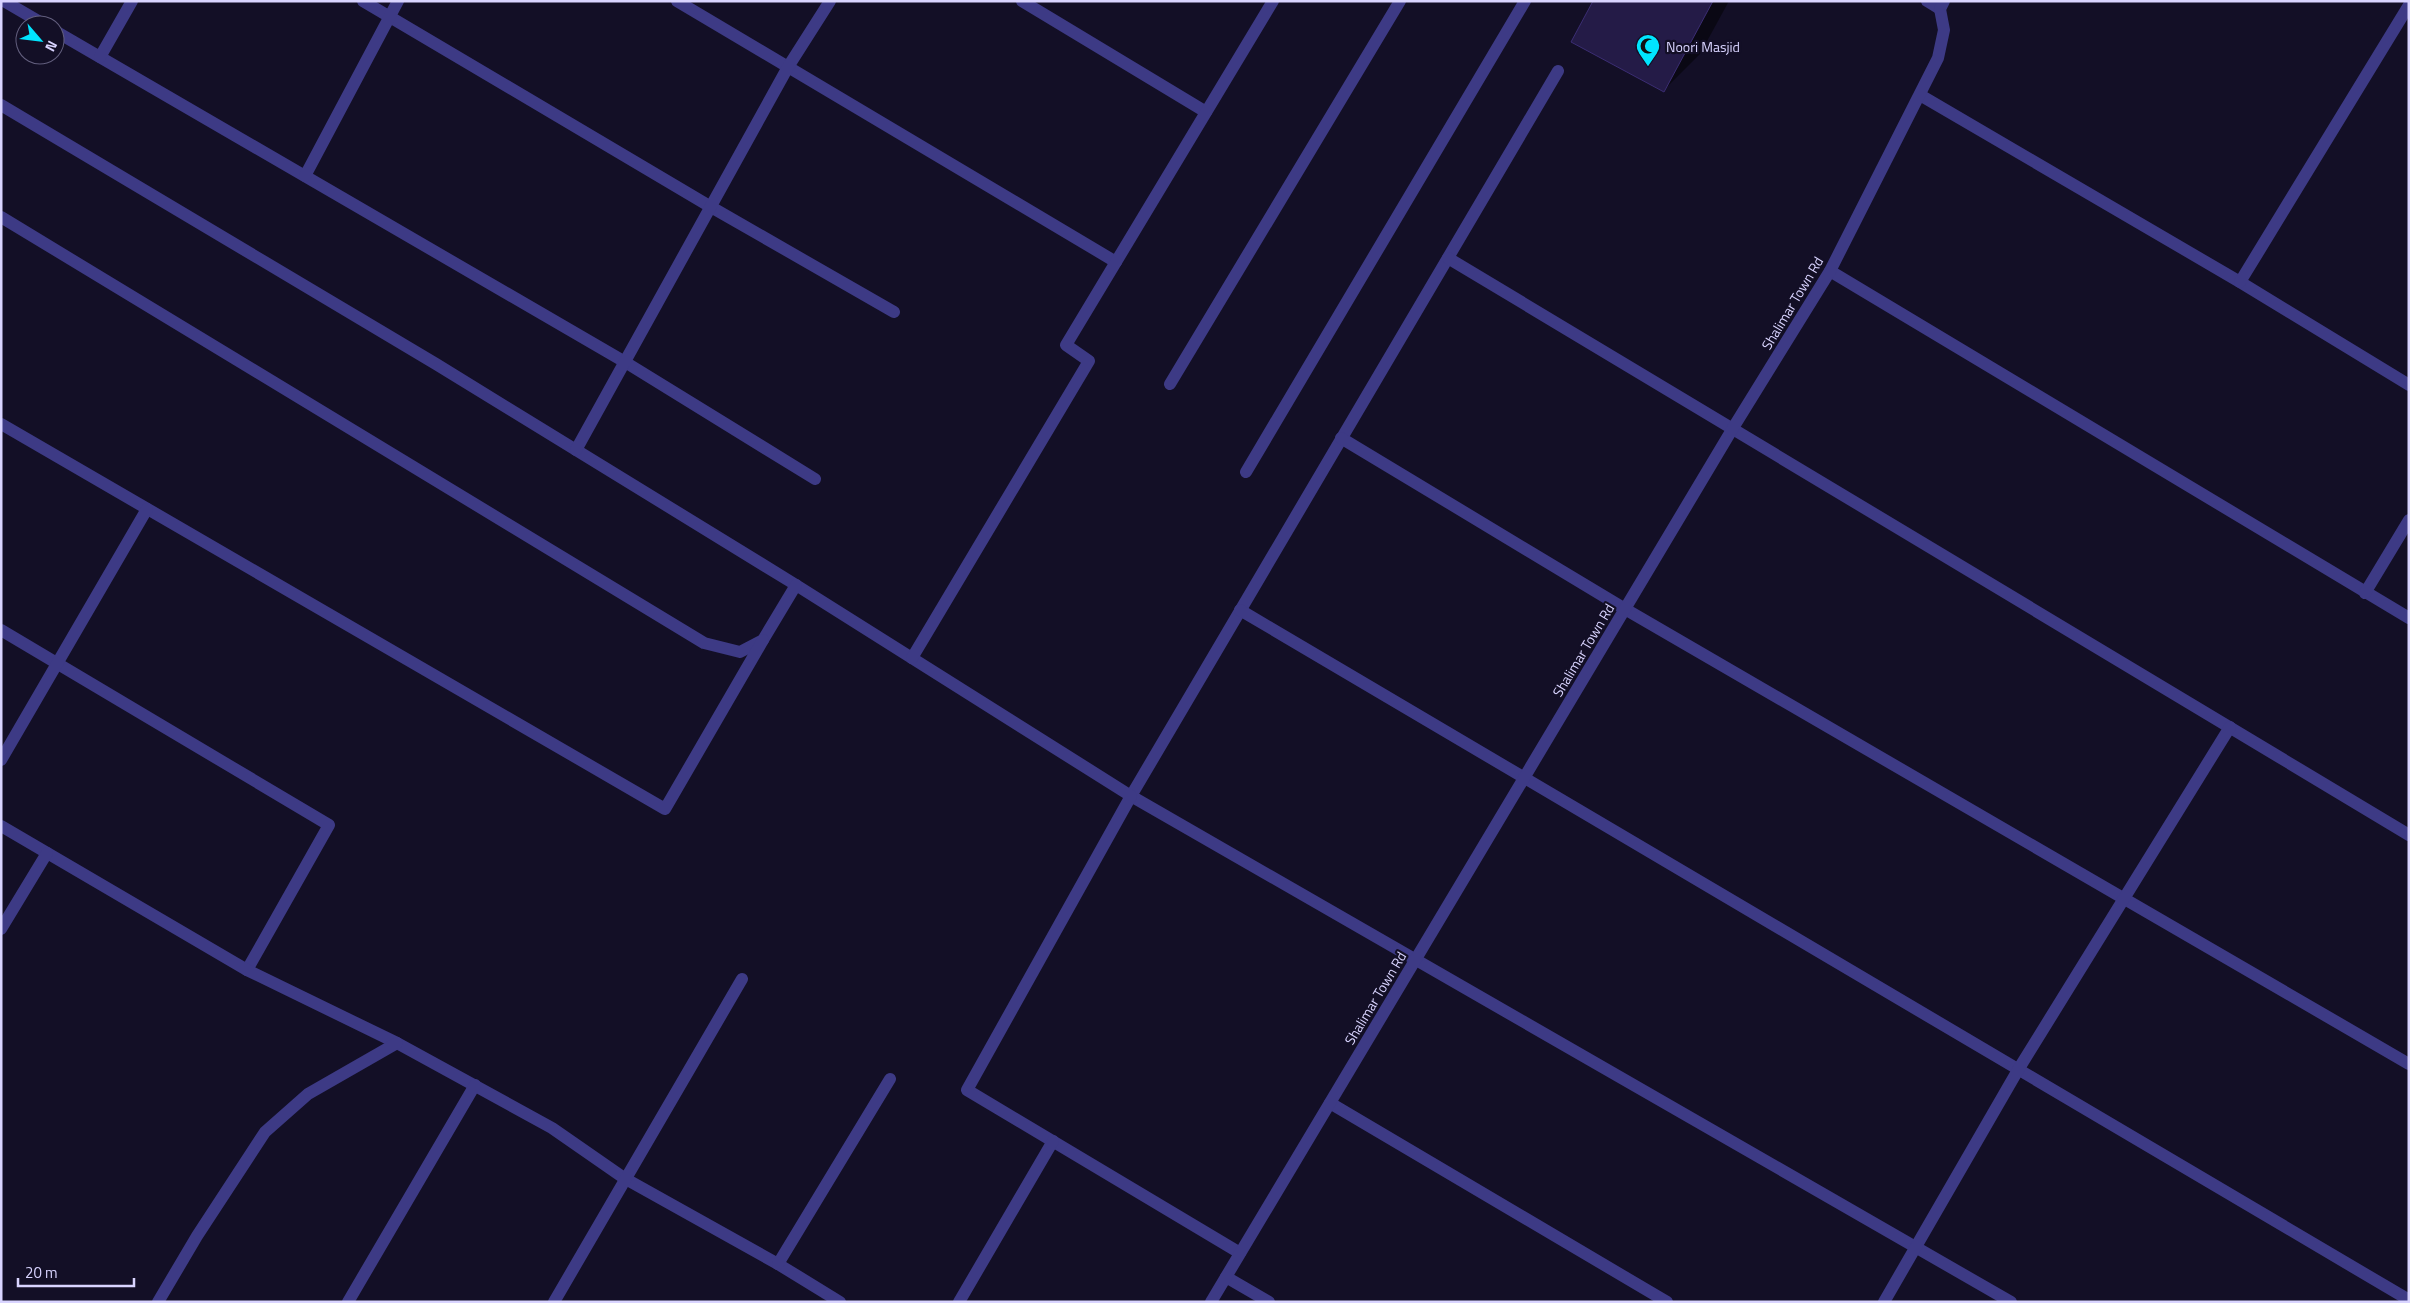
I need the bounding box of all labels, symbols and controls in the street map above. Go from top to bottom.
north arrow [15,15,65,65]
mosque icon: Noori Masjid [1635,33,1661,67]
place label: Noori Masjid [1666,36,1740,57]
text: N [40,37,63,56]
street label: Shalimar Town Rd [1756,252,1828,354]
street label: Shalimar Town Rd [1547,599,1619,701]
street label: Shalimar Town Rd [1339,947,1411,1049]
scale bar [18,1256,134,1288]
text: 20 m [25,1261,58,1284]

